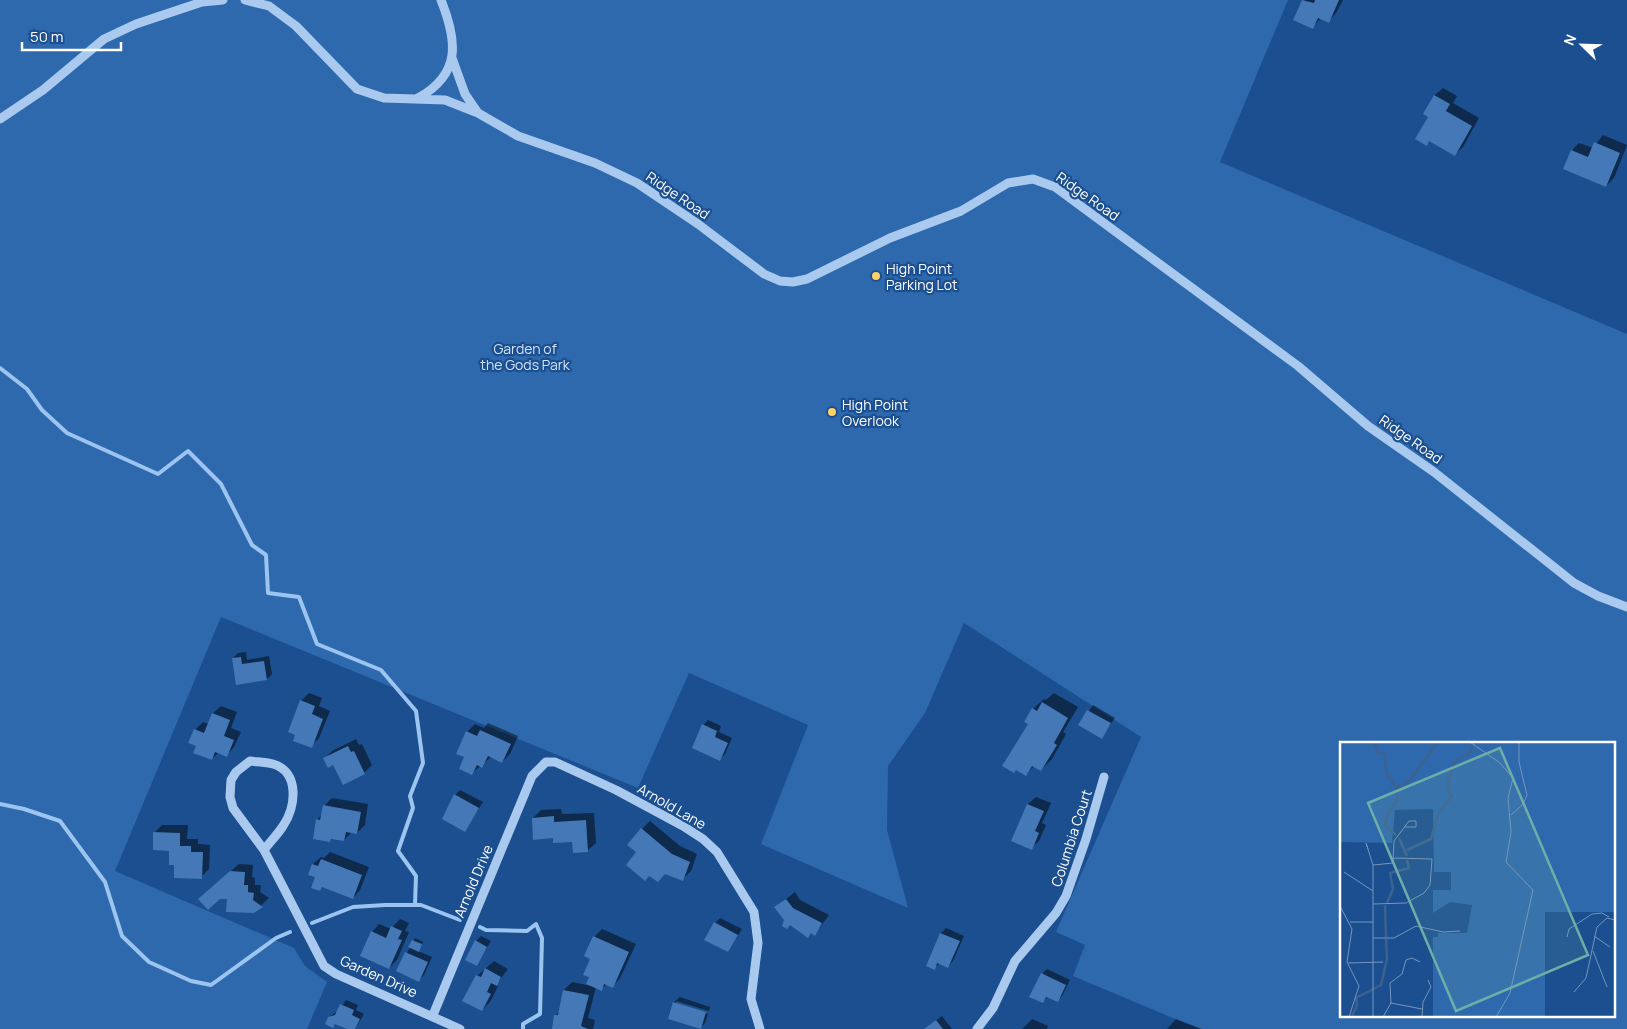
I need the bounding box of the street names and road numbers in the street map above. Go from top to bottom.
street label: Ridge Road [642,167,714,223]
street label: Ridge Road [1053,167,1123,225]
street label: Ridge Road [1376,410,1446,468]
street label: Arnold Lane [634,779,710,833]
street label: Columbia Court [1046,787,1096,889]
street label: Arnold Drive [449,842,497,920]
street label: Garden Drive [337,951,421,1001]

